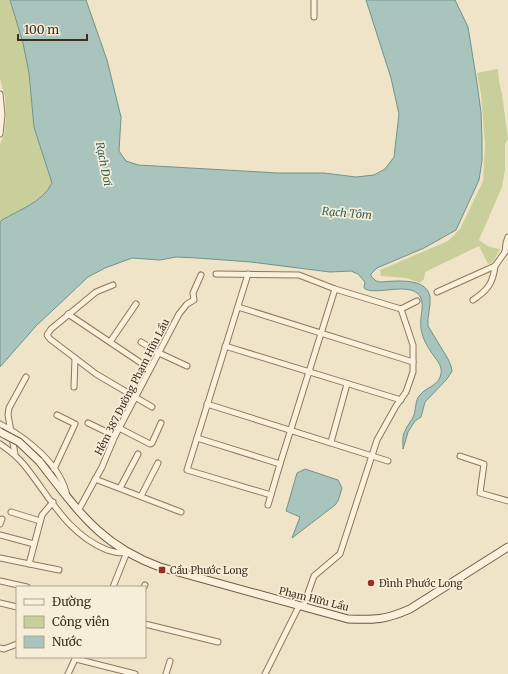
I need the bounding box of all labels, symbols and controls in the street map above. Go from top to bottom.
scale bar [18,16,87,42]
text: 100 m [24,22,59,37]
water label: Rạch Dơi [93,141,115,187]
water label: Rạch Tôm [321,204,373,222]
street label: Hẻm 387 Đường Phạm Hữu Lầu [92,317,172,457]
place label: Cầu Phước Long [170,564,248,577]
marker: Cầu Phước Long [157,565,167,575]
place label: Đình Phước Long [379,577,463,590]
marker: Đình Phước Long [366,578,376,588]
street label: Phạm Hữu Lầu [278,584,350,614]
legend [16,586,146,658]
text: Đường [52,594,92,609]
text: Công viên [52,614,110,629]
text: Nước [52,634,82,649]

